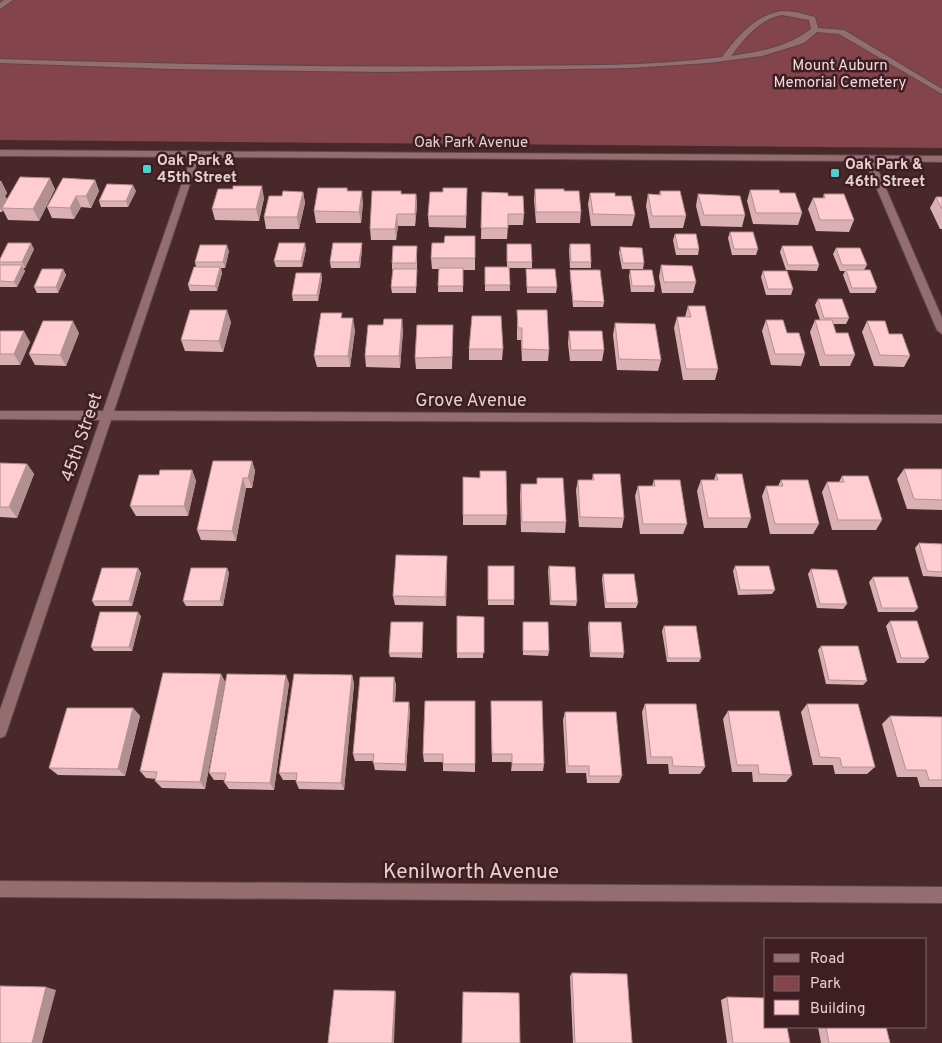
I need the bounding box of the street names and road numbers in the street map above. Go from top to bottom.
street label: Oak Park Avenue [414,134,528,153]
street label: 45th Street [56,390,108,485]
street label: Grove Avenue [415,390,527,413]
street label: Kenilworth Avenue [383,859,559,886]

